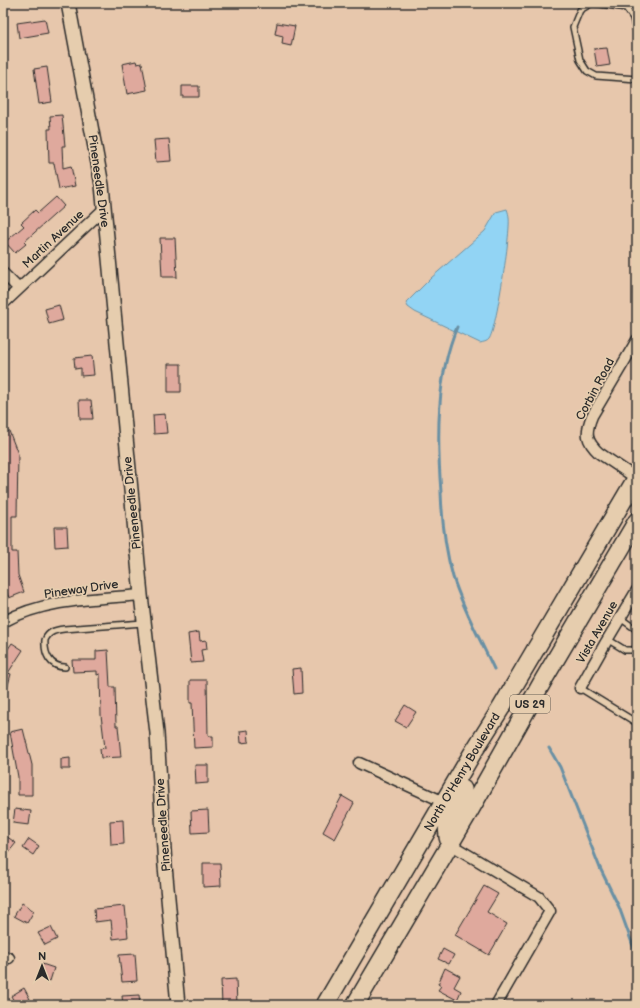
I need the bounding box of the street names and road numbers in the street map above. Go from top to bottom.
street label: Pineneedle Drive [85,134,112,228]
street label: Martin Avenue [20,207,87,272]
street label: Corbin Road [573,355,618,423]
street label: Pineneedle Drive [120,456,145,550]
street label: Pineway Drive [43,577,119,602]
street label: Vista Avenue [573,598,621,666]
road number: US 29 [510,695,550,713]
street label: North O'Henry Boulevard [421,710,504,834]
street label: Pineneedle Drive [153,778,174,872]

